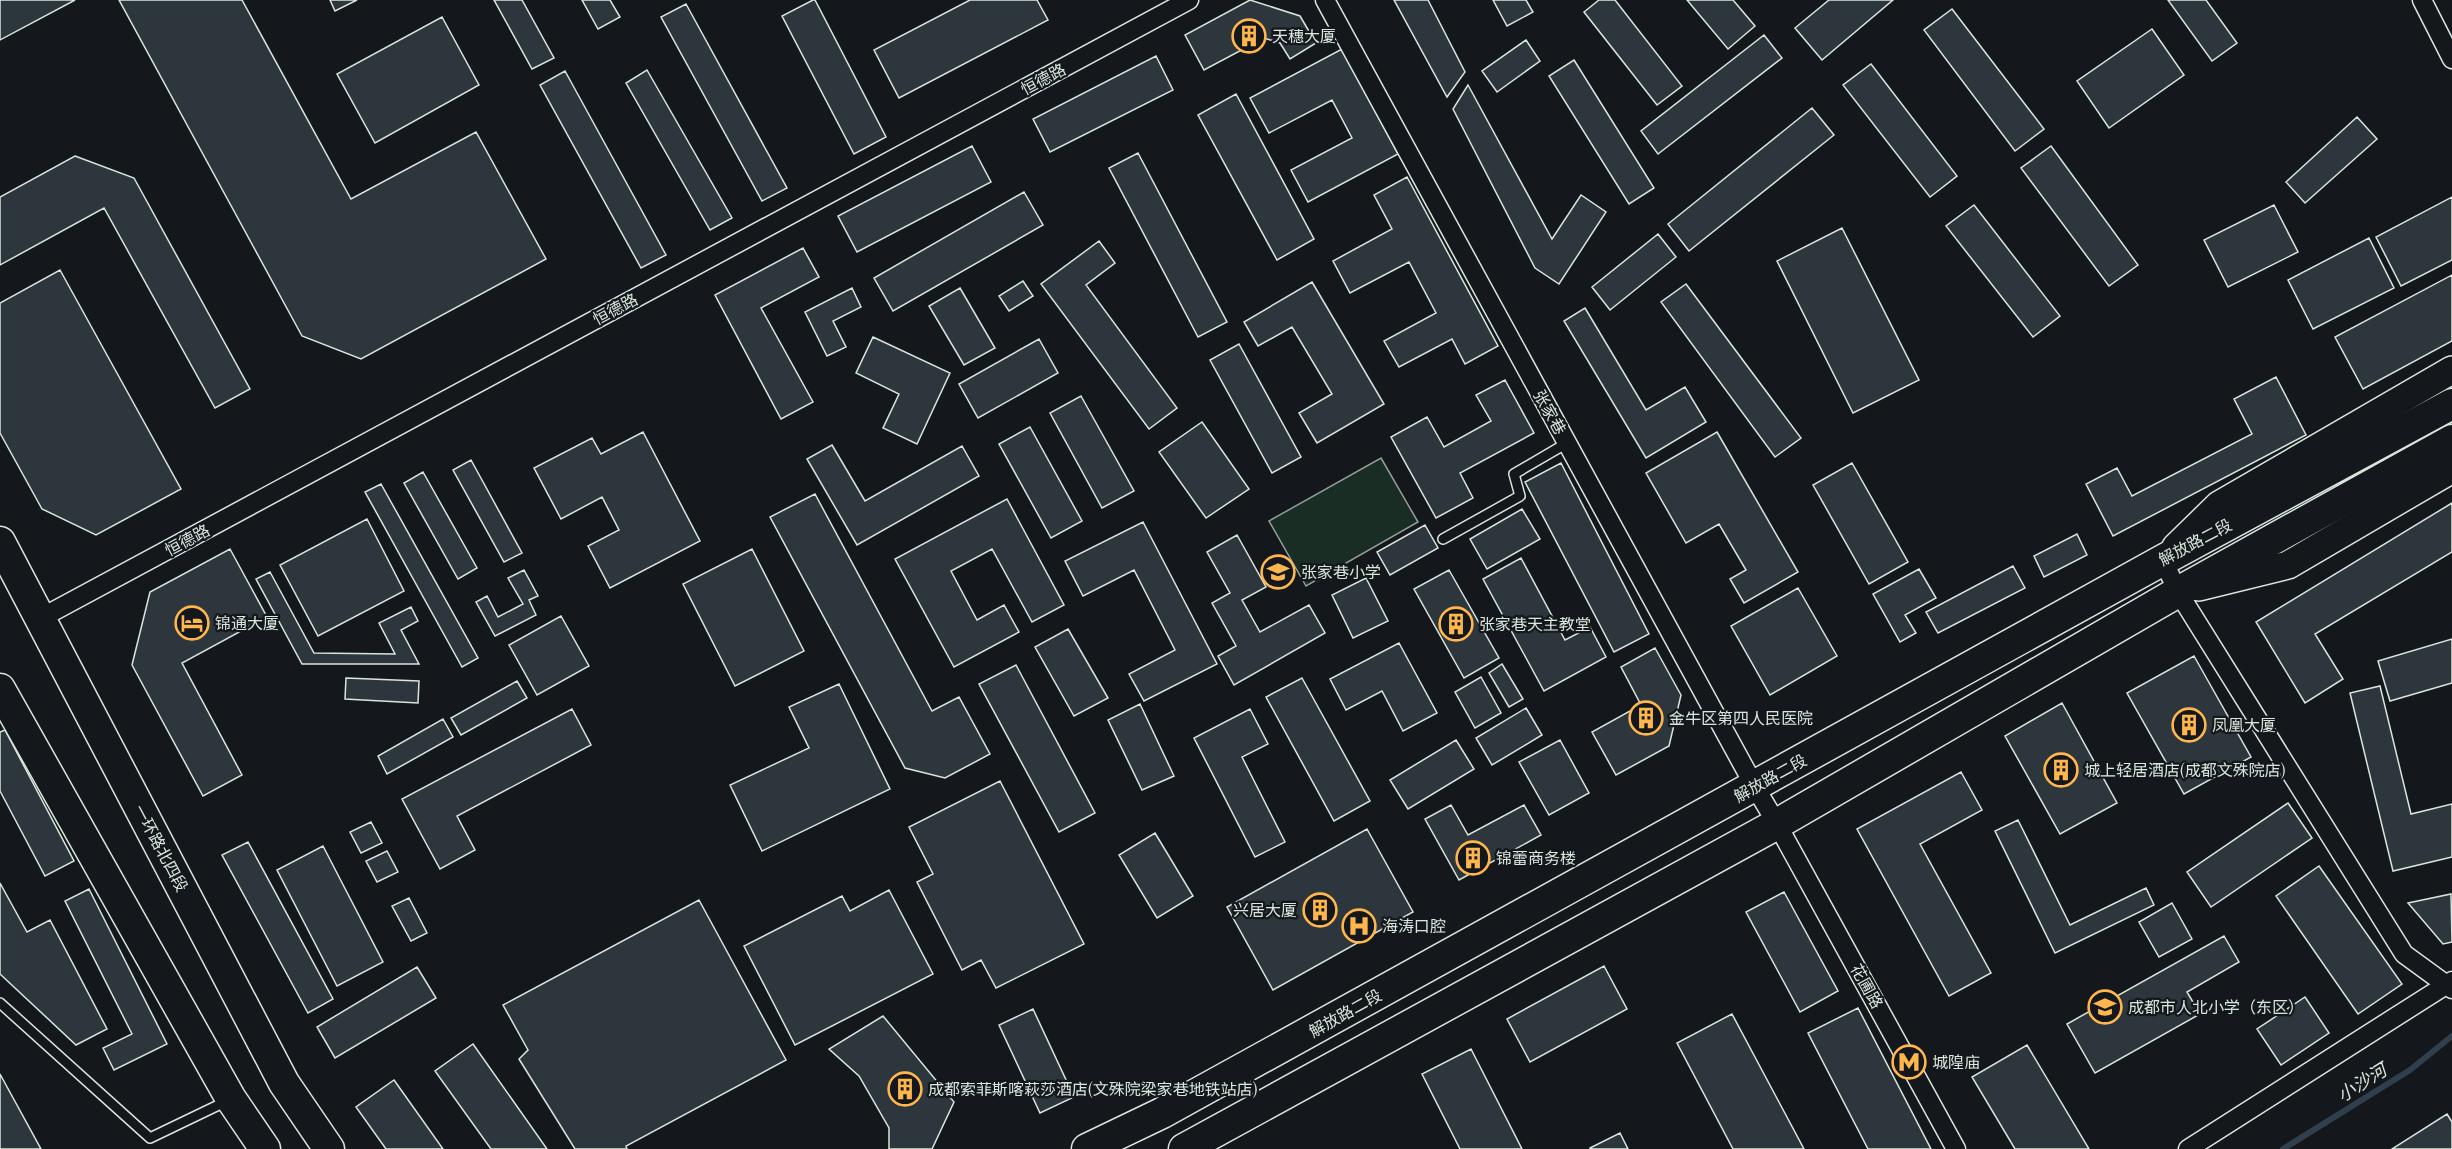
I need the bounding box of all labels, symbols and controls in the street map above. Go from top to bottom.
building icon: 天穗大厦 [1231,18,1267,54]
place label: 天穗大厦 [1272,25,1336,46]
street label: 恒德路 [1017,58,1069,99]
street label: 恒德路 [589,288,641,329]
street label: 张家巷 [1530,386,1571,438]
street label: 解放路二段 [2155,514,2235,570]
street label: 恒德路 [161,519,213,560]
school or university icon: 张家巷小学 [1260,554,1296,590]
place label: 张家巷小学 [1301,561,1381,582]
hotel icon: 锦通大厦 [174,605,210,641]
building icon: 张家巷天主教堂 [1438,606,1474,642]
place label: 锦通大厦 [215,612,279,633]
place label: 张家巷天主教堂 [1479,613,1591,634]
building icon: 金牛区第四人民医院 [1628,700,1664,736]
place label: 金牛区第四人民医院 [1669,707,1813,728]
building icon: 凤凰大厦 [2171,707,2207,743]
place label: 凤凰大厦 [2212,714,2276,735]
street label: 解放路二段 [1730,749,1810,806]
building icon: 城上轻居酒店(成都文殊院店) [2043,752,2079,788]
place label: 城上轻居酒店(成都文殊院店) [2084,759,2285,780]
street label: 一环路北四段 [130,800,193,895]
building icon: 锦蕾商务楼 [1455,840,1491,876]
place label: 锦蕾商务楼 [1496,847,1576,868]
building icon: 兴居大厦 [1302,892,1338,928]
place label: 兴居大厦 [1233,899,1297,920]
hospital icon: 海涛口腔 [1341,908,1377,944]
place label: 海涛口腔 [1382,915,1446,936]
street label: 花圃路 [1847,960,1888,1012]
street label: 解放路二段 [1305,984,1385,1041]
school or university icon: 成都市人北小学（东区） [2087,989,2123,1025]
place label: 成都市人北小学（东区） [2128,996,2304,1017]
metro station icon: 城隍庙 [1891,1044,1927,1080]
place label: 城隍庙 [1932,1051,1980,1072]
water label: 小沙河 [2332,1056,2393,1107]
building icon: 成都索菲斯喀萩莎酒店(文殊院梁家巷地铁站店) [887,1071,923,1107]
place label: 成都索菲斯喀萩莎酒店(文殊院梁家巷地铁站店) [928,1078,1257,1099]

